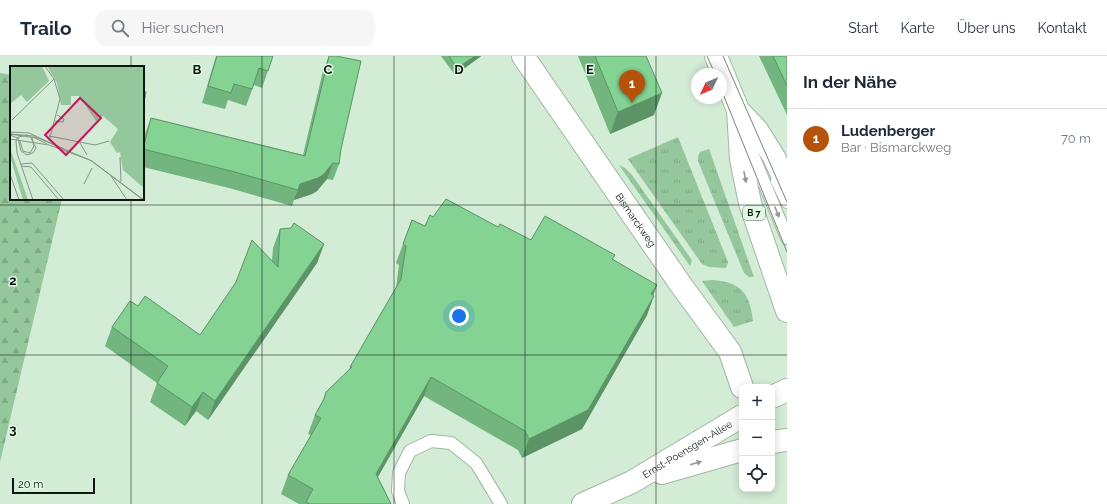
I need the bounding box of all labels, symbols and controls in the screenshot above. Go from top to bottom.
search box [95,10,375,46]
text: Trailo [20,17,71,39]
icon: search [109,17,131,39]
text: Hier suchen [141,19,224,37]
text: Start [848,20,878,36]
text: Karte [900,20,935,36]
text: Über uns [957,20,1016,36]
text: Kontakt [1038,20,1087,36]
text: B [193,62,202,77]
text: C [324,62,333,77]
text: D [454,62,464,77]
text: E [586,62,594,77]
inset map [10,66,144,200]
north arrow [691,68,727,104]
pin: 1 [619,70,645,103]
text: In der Nähe [803,72,897,92]
text: Ludenberger [841,122,935,140]
text: 1 [813,131,819,146]
text: 70 m [1061,131,1091,146]
text: Bar · Bismarckweg [841,140,951,155]
one-way arrow [742,171,748,183]
street label: Bismarckweg [614,191,658,249]
road number: B 7 [743,206,765,220]
one-way arrow [774,207,780,219]
text: 2 [9,273,17,288]
your location [449,306,469,326]
map controls [739,384,775,492]
button: + [739,384,775,420]
street label: Ernst-Poensgen-Allee [640,418,734,480]
button: − [739,420,775,456]
text: 3 [9,422,17,437]
button: locate [739,456,775,492]
one-way arrow [690,460,702,466]
scale bar [12,476,95,495]
text: 20 m [18,478,43,491]

